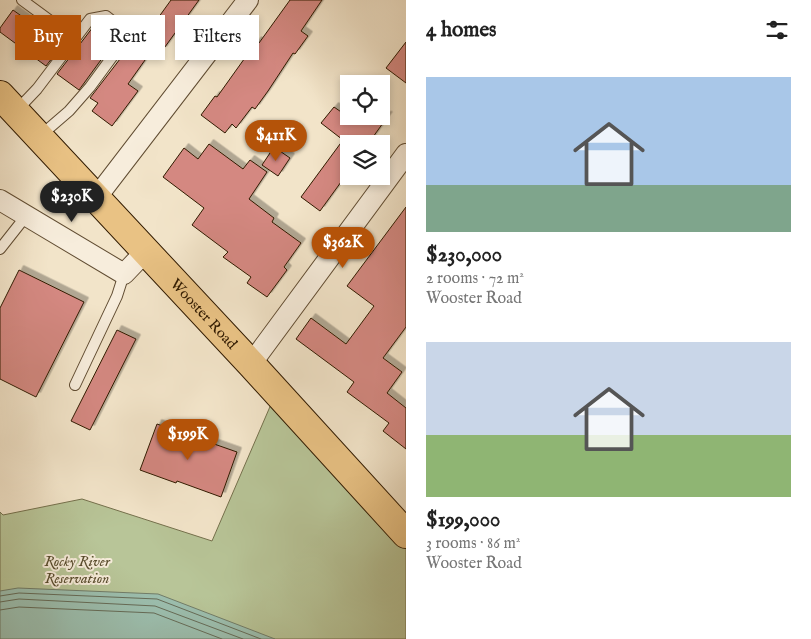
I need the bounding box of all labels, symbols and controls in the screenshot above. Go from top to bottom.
chip: Buy [15,15,81,60]
chip: Rent [91,15,165,60]
chip: Filters [175,15,259,60]
icon: filters [763,16,791,44]
text: 4 homes [426,17,496,44]
map controls [340,75,390,185]
button: locate [340,75,390,125]
icon: home [564,109,654,199]
pin: $411K [241,120,311,162]
text: $411K [256,126,296,146]
button: layers [340,135,390,185]
pin: $230K [37,180,107,223]
text: $230K [51,187,93,207]
pin: $362K [308,226,378,269]
text: $362K [323,233,363,253]
text: $230,000 [426,242,502,269]
text: 2 rooms · 72 m² [426,269,524,289]
street label: Wooster Road [166,275,242,354]
text: Wooster Road [426,289,522,309]
icon: home [564,374,654,464]
pin: $199K [153,418,223,461]
text: $199K [168,425,208,445]
text: $199,000 [426,507,500,534]
text: 3 rooms · 86 m² [426,534,520,554]
park label: Rocky River Reservation [44,552,111,588]
text: Wooster Road [426,554,522,574]

